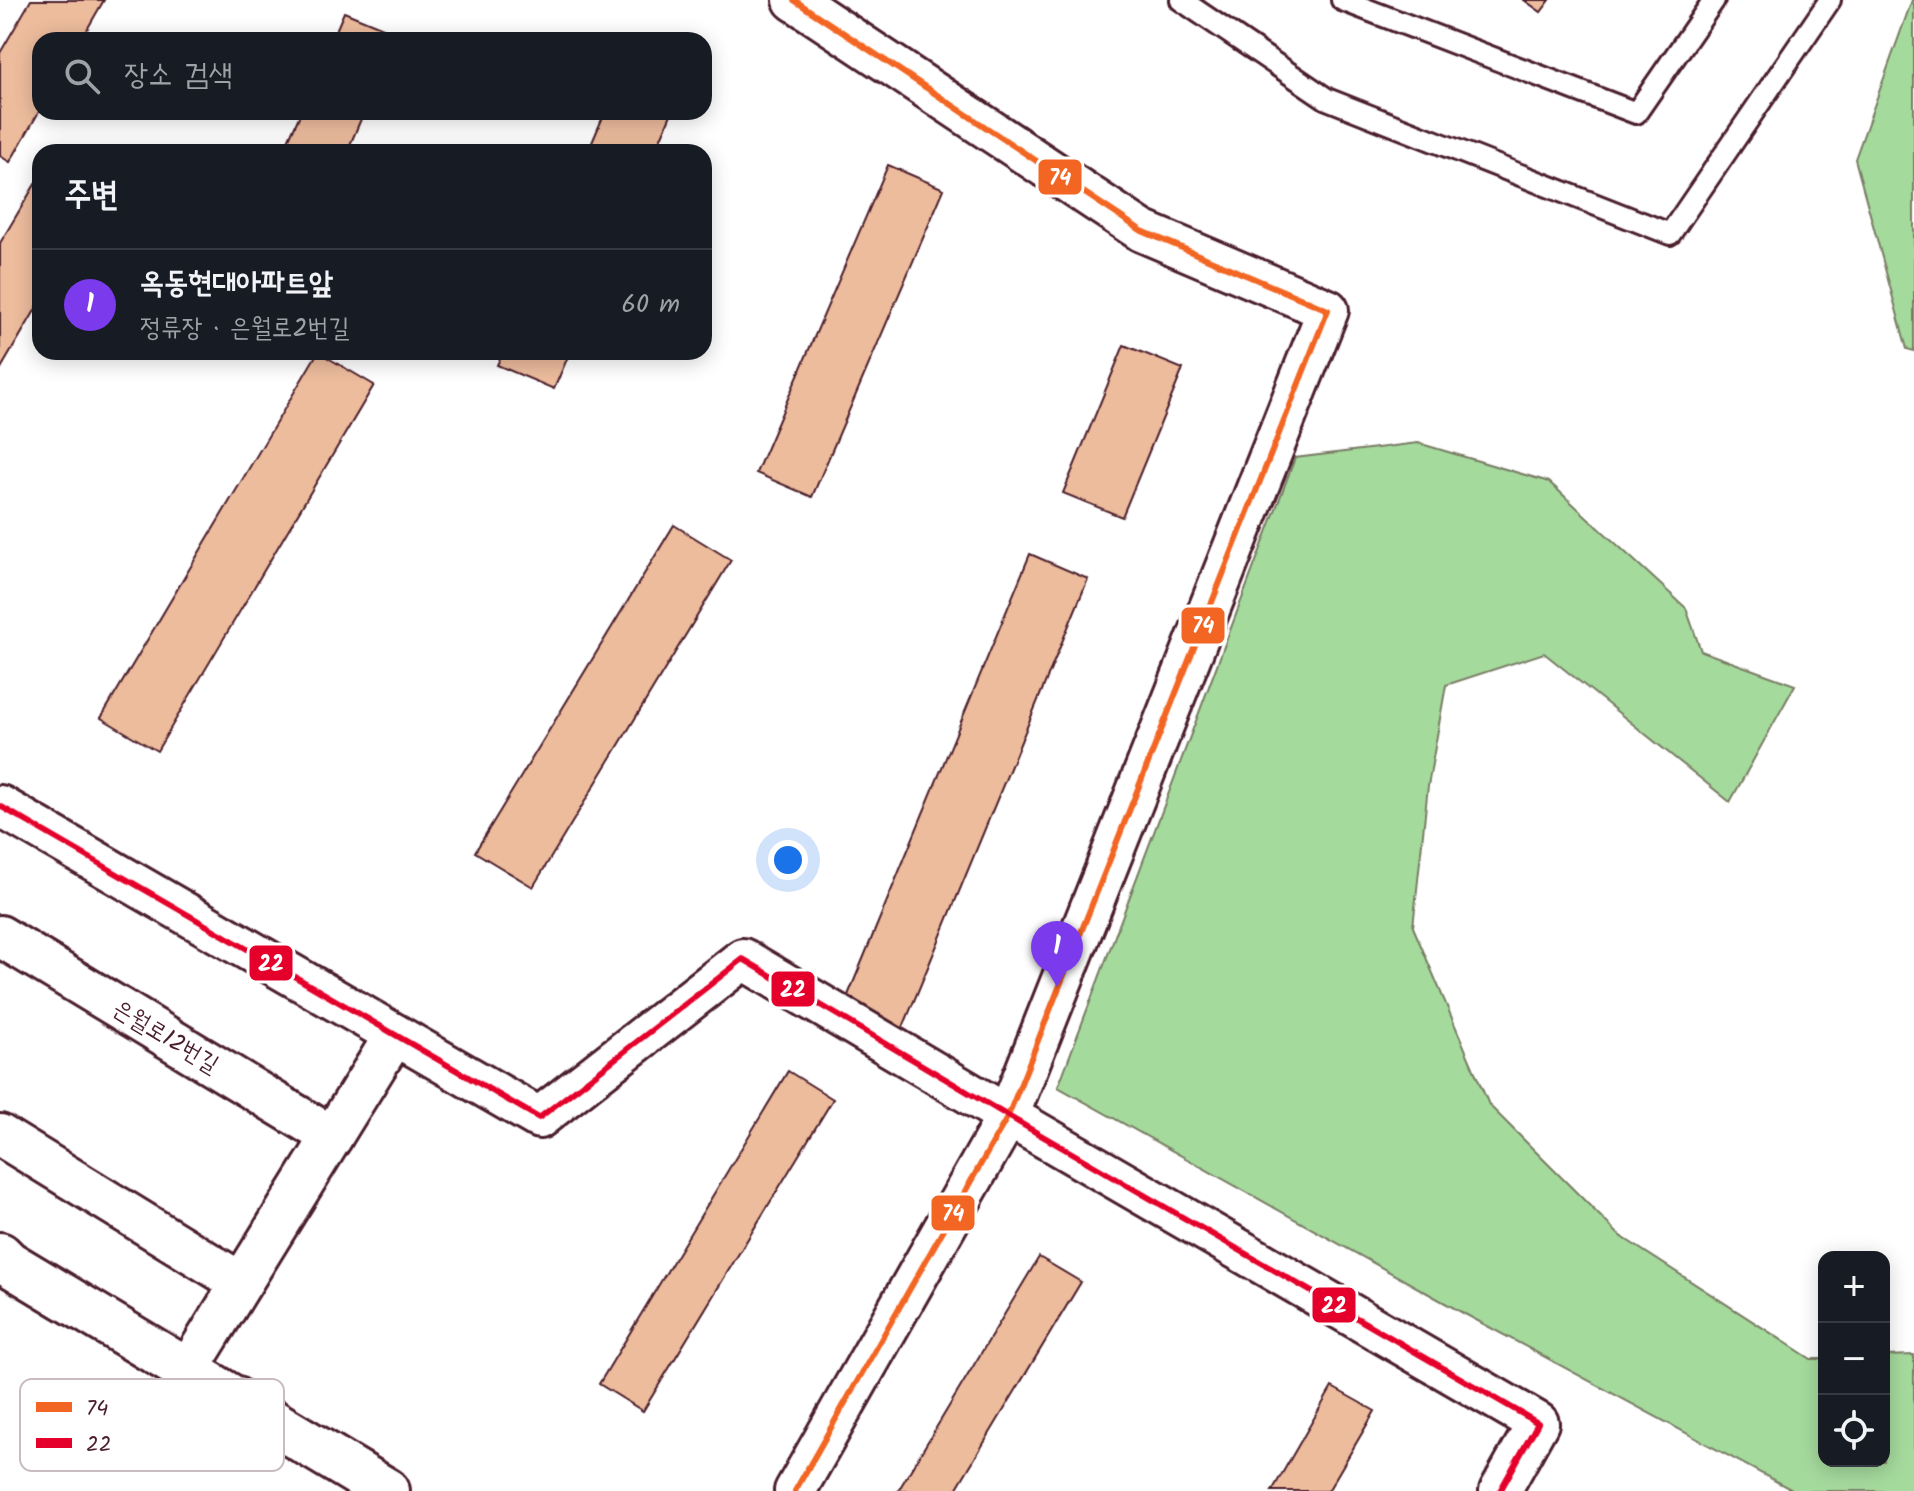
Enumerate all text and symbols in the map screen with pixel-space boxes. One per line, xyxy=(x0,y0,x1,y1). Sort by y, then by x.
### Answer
search box xyxy=(32,32,712,120)
text: 장소 검색 xyxy=(124,52,233,100)
icon: search xyxy=(60,54,104,98)
line badge: 74 xyxy=(1037,158,1083,196)
text: 74 xyxy=(1049,162,1071,197)
text: 주변 xyxy=(64,169,119,223)
text: 옥동현대아파트앞 xyxy=(140,260,333,308)
text: 1 xyxy=(86,284,94,326)
text: 60 m xyxy=(621,284,680,326)
text: 정류장 · 은월로2번길 xyxy=(140,308,350,350)
line badge: 74 xyxy=(1180,606,1226,645)
text: 74 xyxy=(1192,610,1214,645)
your location xyxy=(768,840,808,880)
pin: 1 xyxy=(1031,921,1083,987)
line badge: 22 xyxy=(248,944,294,982)
text: 22 xyxy=(258,948,284,983)
line badge: 22 xyxy=(770,970,816,1008)
text: 22 xyxy=(780,974,806,1009)
street label: 은월로12번길 xyxy=(105,990,226,1084)
line badge: 74 xyxy=(930,1194,976,1232)
text: 74 xyxy=(942,1198,964,1233)
map controls xyxy=(1818,1251,1890,1467)
button: + xyxy=(1818,1251,1890,1323)
line badge: 22 xyxy=(1311,1286,1357,1324)
text: 22 xyxy=(1321,1290,1347,1325)
button: − xyxy=(1818,1323,1890,1395)
legend xyxy=(20,1379,284,1471)
text: 74 xyxy=(86,1392,108,1427)
button: locate xyxy=(1818,1395,1890,1467)
text: 22 xyxy=(86,1428,112,1463)

